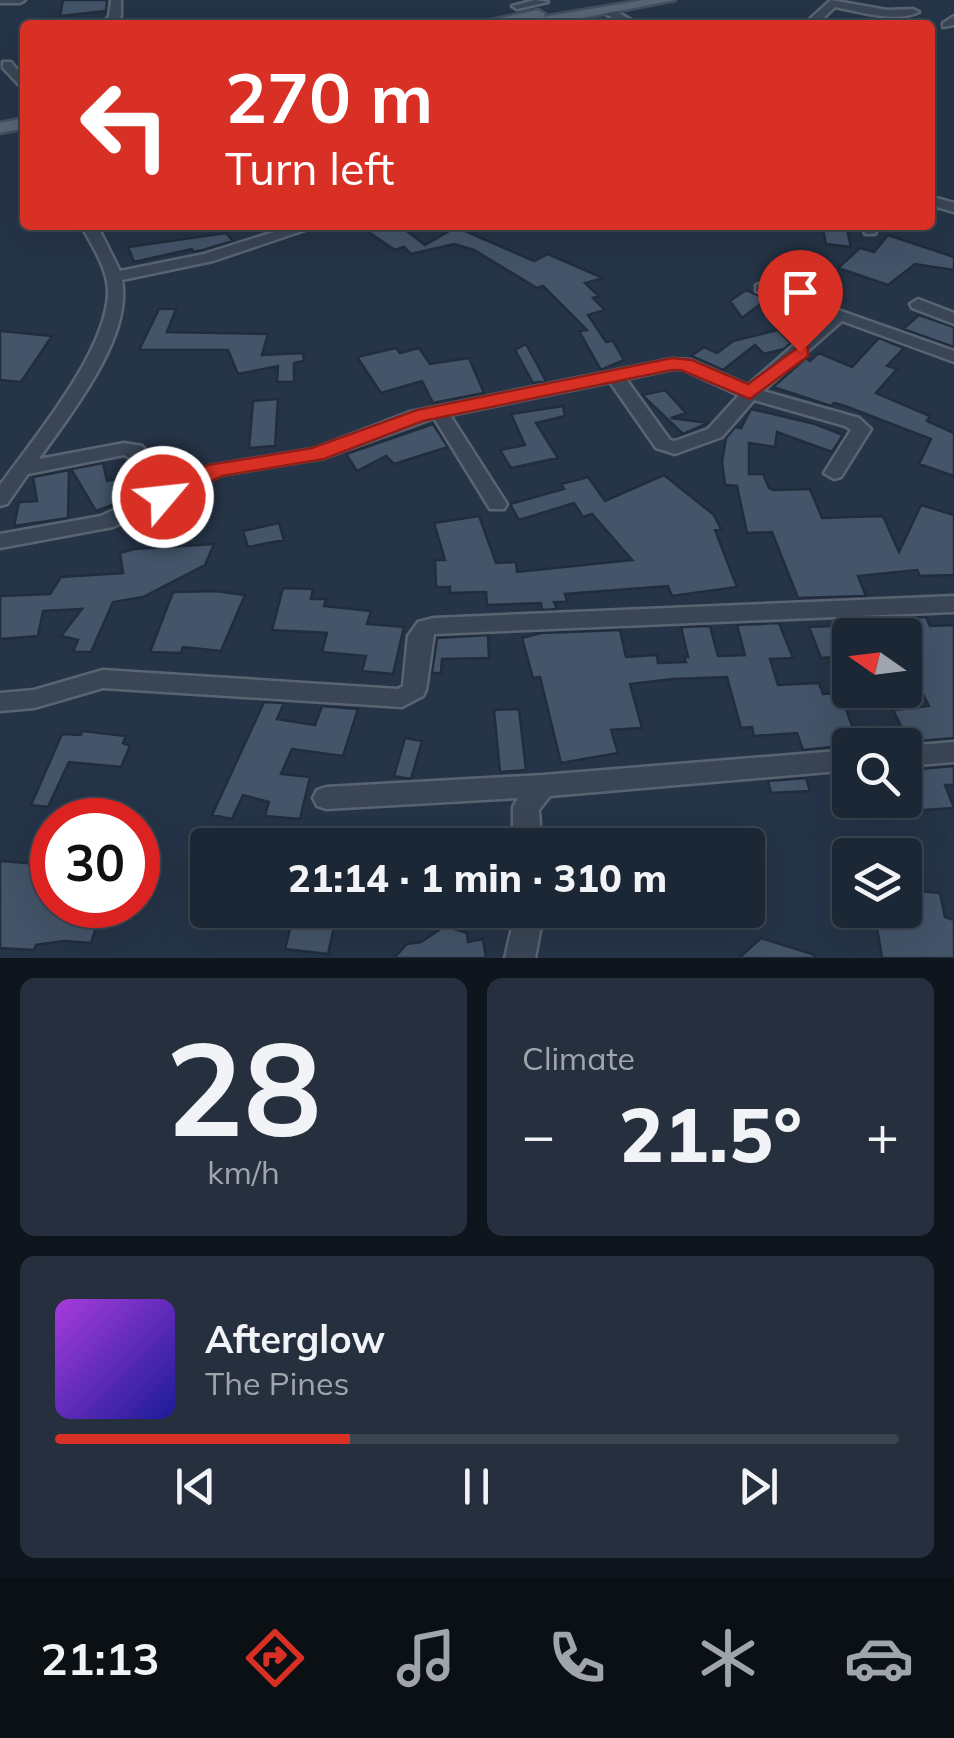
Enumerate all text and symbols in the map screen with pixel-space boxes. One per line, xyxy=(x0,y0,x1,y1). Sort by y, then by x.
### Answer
text: 270 m xyxy=(225,53,433,141)
icon: left xyxy=(60,60,190,190)
text: Turn left xyxy=(225,140,394,196)
pin xyxy=(758,250,843,353)
icon: arrive xyxy=(773,265,828,320)
position arrow xyxy=(111,445,215,549)
north arrow xyxy=(832,618,922,708)
map controls xyxy=(832,618,922,928)
button: search xyxy=(832,728,922,818)
speed limit sign: 30 xyxy=(30,798,160,928)
button: layers xyxy=(832,838,922,928)
text: 21:14 · 1 min · 310 m xyxy=(288,854,667,902)
text: 28 xyxy=(165,1005,322,1169)
text: Climate xyxy=(522,1038,635,1078)
text: 21.5° xyxy=(619,1087,802,1181)
text: − xyxy=(522,1100,555,1169)
text: + xyxy=(866,1100,899,1169)
text: km/h xyxy=(207,1152,280,1192)
text: Afterglow xyxy=(205,1315,385,1363)
text: The Pines xyxy=(205,1363,349,1403)
icon: previous xyxy=(168,1459,223,1514)
icon: pause xyxy=(449,1459,504,1514)
icon: next xyxy=(731,1459,786,1514)
icon: directions xyxy=(240,1623,310,1693)
icon: music xyxy=(391,1623,461,1693)
icon: phone xyxy=(542,1623,612,1693)
icon: climate xyxy=(693,1623,763,1693)
icon: car xyxy=(844,1623,914,1693)
text: 21:13 xyxy=(40,1630,160,1686)

